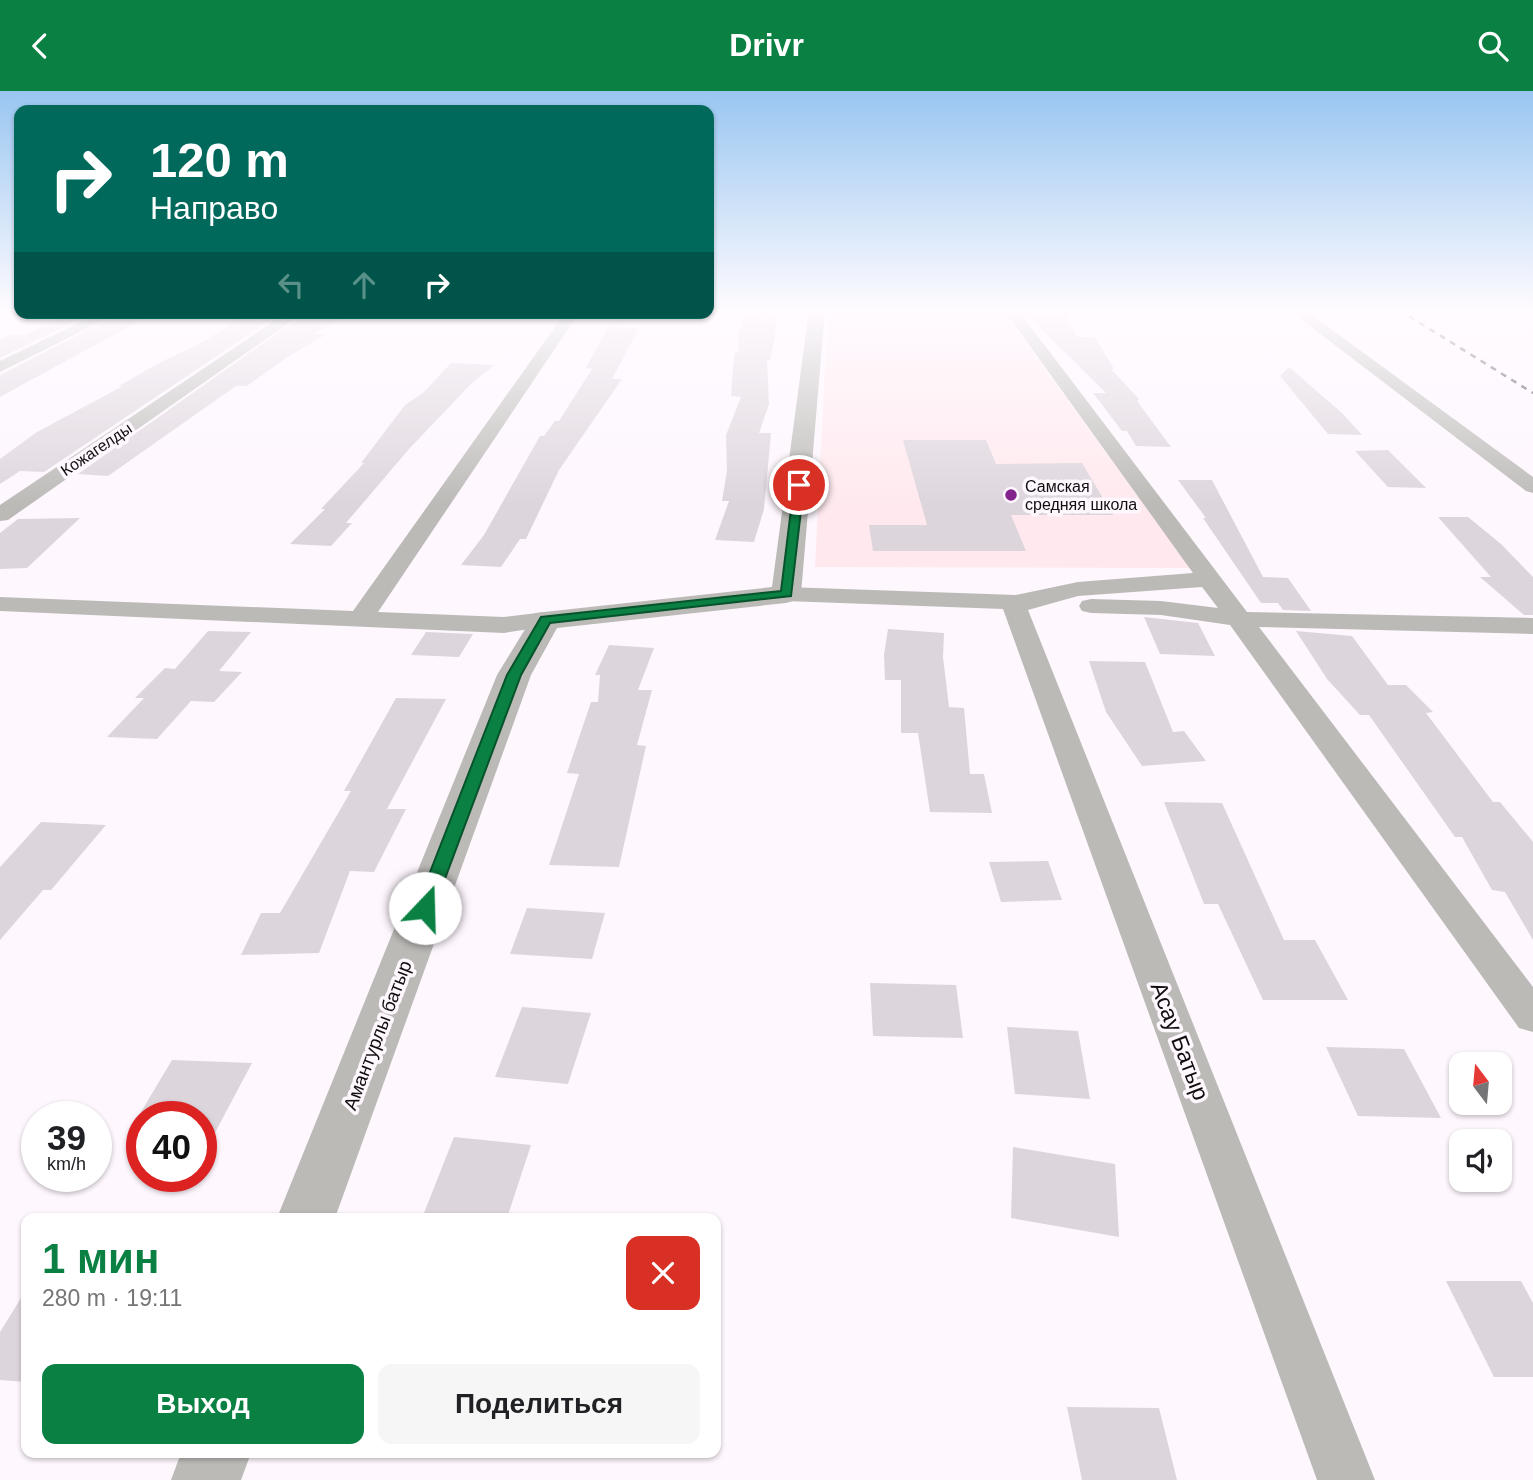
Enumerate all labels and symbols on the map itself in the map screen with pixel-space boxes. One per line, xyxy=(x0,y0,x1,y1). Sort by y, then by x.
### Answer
street label: Кожагелды xyxy=(58,420,135,479)
pin xyxy=(769,455,829,515)
place label: Самская средняя школа xyxy=(1025,478,1137,513)
marker: Самская средняя школа xyxy=(1003,487,1019,503)
position arrow xyxy=(388,871,462,945)
street label: Амантурлы батыр xyxy=(339,957,416,1113)
street label: Асау Батыр xyxy=(1146,978,1214,1104)
north arrow xyxy=(1449,1052,1512,1115)
speed limit sign: 40 xyxy=(126,1101,217,1192)

